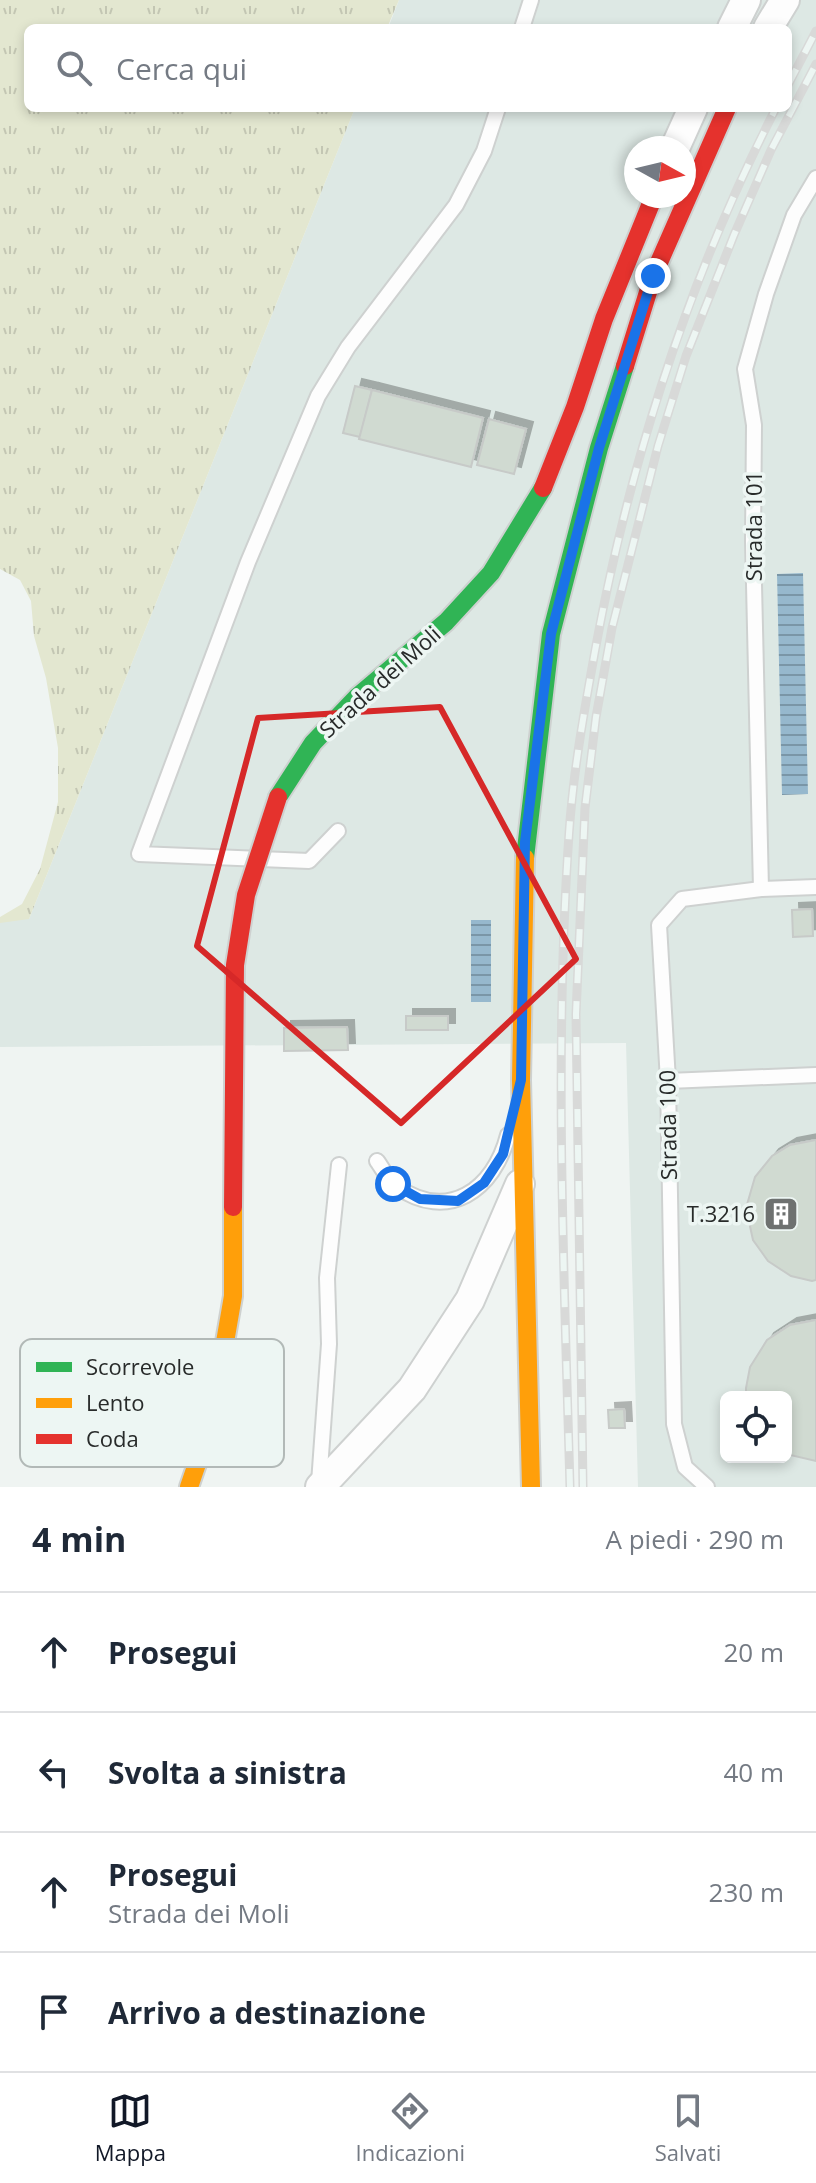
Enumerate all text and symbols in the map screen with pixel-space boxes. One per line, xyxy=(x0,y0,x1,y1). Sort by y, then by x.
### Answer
search box xyxy=(24,24,792,112)
icon: search xyxy=(52,46,96,90)
text: Cerca qui xyxy=(116,48,247,89)
north arrow xyxy=(624,136,696,208)
route end xyxy=(635,258,671,294)
street label: Strada 101 xyxy=(738,471,768,581)
street label: Strada dei Moli xyxy=(312,619,446,744)
street label: Strada 100 xyxy=(651,1070,683,1180)
route start xyxy=(375,1166,411,1202)
building icon: T.3216 xyxy=(762,1195,800,1233)
place label: T.3216 xyxy=(687,1198,755,1228)
legend xyxy=(20,1339,284,1467)
text: Scorrevole xyxy=(86,1351,194,1381)
text: Lento xyxy=(86,1387,144,1417)
map controls xyxy=(720,1391,792,1463)
button: locate xyxy=(720,1391,792,1463)
text: Coda xyxy=(86,1423,139,1453)
text: 4 min xyxy=(32,1516,126,1562)
text: A piedi · 290 m xyxy=(606,1521,784,1557)
icon: ahead xyxy=(32,1630,76,1674)
text: Prosegui xyxy=(108,1632,238,1673)
text: 20 m xyxy=(723,1634,784,1670)
icon: left xyxy=(32,1750,76,1794)
text: Svolta a sinistra xyxy=(108,1752,347,1793)
text: 40 m xyxy=(723,1754,784,1790)
text: Prosegui xyxy=(108,1854,238,1895)
icon: ahead xyxy=(32,1870,76,1914)
text: 230 m xyxy=(709,1874,784,1910)
text: Strada dei Moli xyxy=(108,1895,290,1931)
icon: arrive xyxy=(32,1990,76,2034)
text: Arrivo a destinazione xyxy=(108,1992,426,2033)
tab: Mappa xyxy=(95,2089,166,2167)
tab: Indicazioni xyxy=(356,2089,465,2167)
tab: Salvati xyxy=(655,2089,721,2167)

